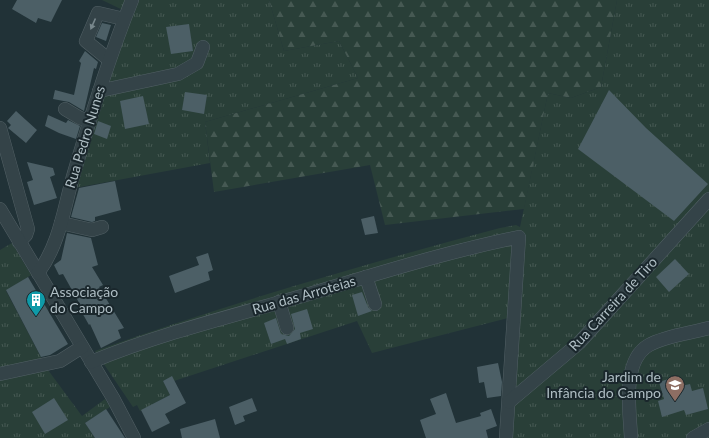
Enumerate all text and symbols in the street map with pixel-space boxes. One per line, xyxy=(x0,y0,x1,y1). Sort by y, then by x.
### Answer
one-way arrow xyxy=(90,18,96,30)
street label: Rua Pedro Nunes xyxy=(61,84,108,190)
street label: Rua Carreira de Tiro xyxy=(565,253,661,354)
street label: Rua das Arroteias xyxy=(250,272,358,317)
place label: Associação do Campo xyxy=(50,283,118,316)
building icon: Associação do Campo xyxy=(25,289,47,317)
place label: Jardim de Infância do Campo xyxy=(546,368,661,401)
school or university icon: Jardim de Infância do Campo xyxy=(664,374,686,402)

